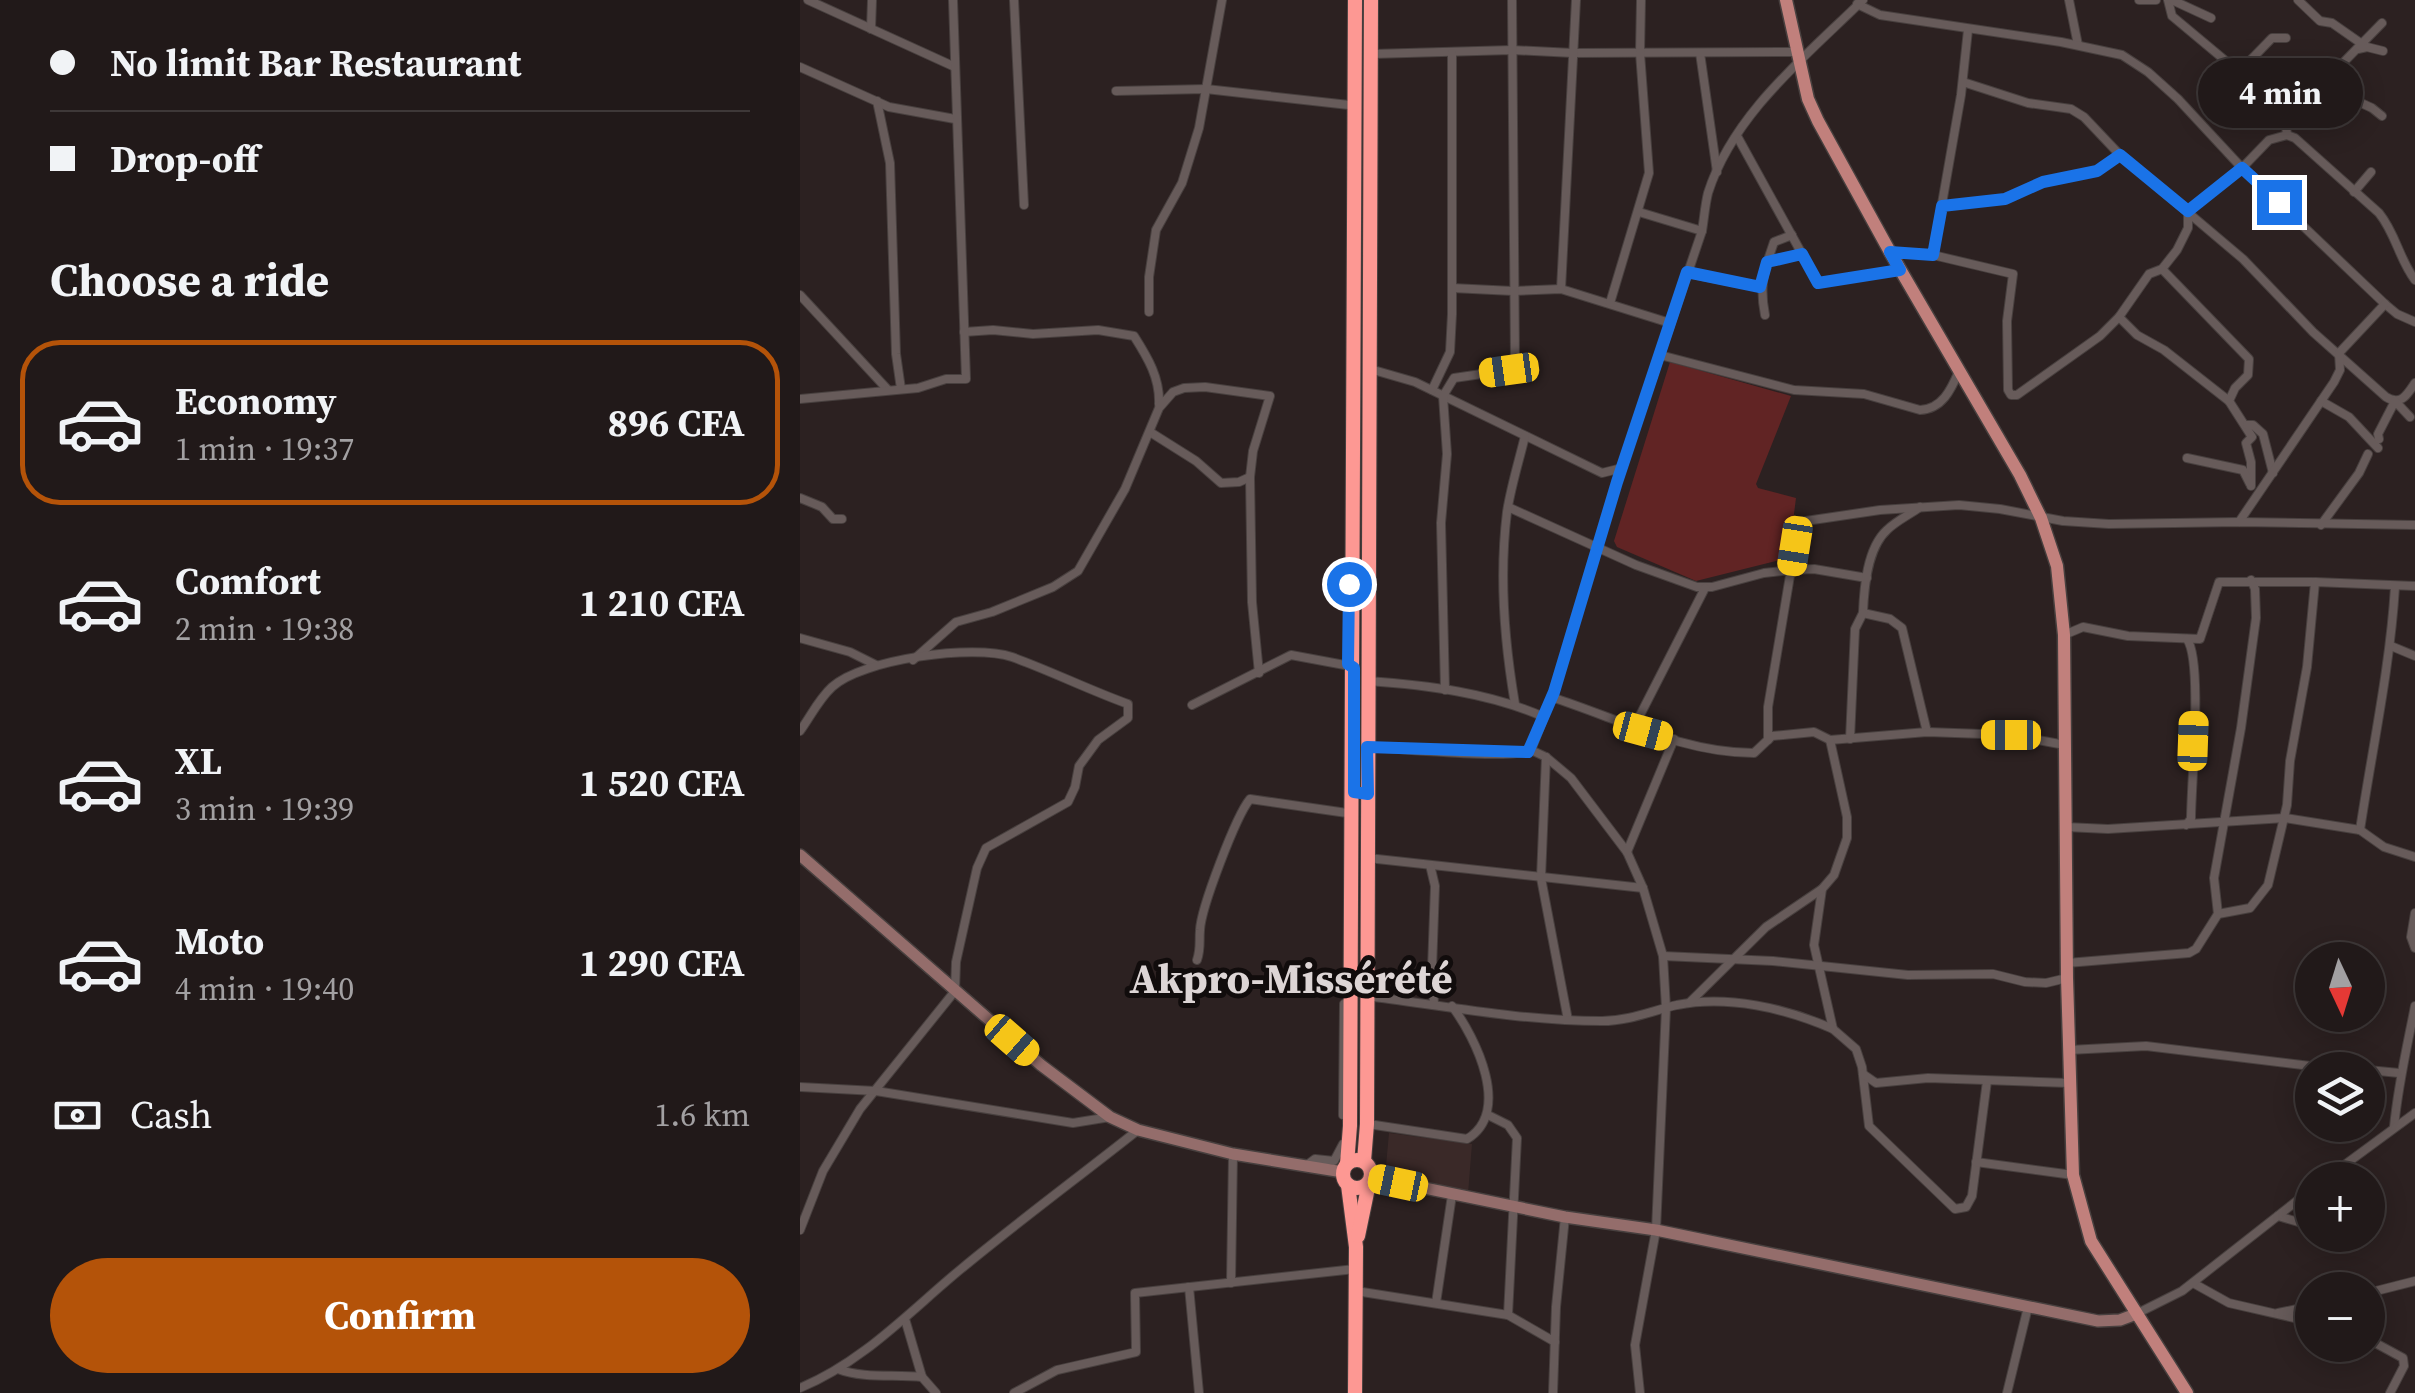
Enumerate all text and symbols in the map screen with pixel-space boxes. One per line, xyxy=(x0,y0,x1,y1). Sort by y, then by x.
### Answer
text: No limit Bar Restaurant xyxy=(110,37,521,89)
callout: 4 min xyxy=(2196,57,2362,127)
text: 4 min xyxy=(2239,71,2322,115)
text: Drop-off xyxy=(110,133,259,185)
route end xyxy=(2257,180,2302,225)
text: Choose a ride xyxy=(50,249,329,311)
car xyxy=(1477,351,1541,389)
text: Economy xyxy=(175,375,337,427)
icon: car xyxy=(55,378,145,468)
text: 896 CFA xyxy=(608,397,745,449)
text: 1 min · 19:37 xyxy=(175,427,354,471)
car xyxy=(1775,514,1815,578)
text: Comfort xyxy=(175,555,321,607)
icon: car xyxy=(55,558,145,648)
route start xyxy=(1327,562,1372,607)
text: 1 210 CFA xyxy=(579,577,745,629)
text: 2 min · 19:38 xyxy=(175,607,354,651)
car xyxy=(1610,709,1676,753)
car xyxy=(2177,710,2209,772)
car xyxy=(1981,720,2041,750)
text: XL xyxy=(175,735,222,787)
icon: car xyxy=(55,738,145,828)
text: 1 520 CFA xyxy=(579,757,745,809)
text: 3 min · 19:39 xyxy=(175,787,354,831)
text: Moto xyxy=(175,915,264,967)
icon: car xyxy=(55,918,145,1008)
text: 1 290 CFA xyxy=(579,937,745,989)
north arrow xyxy=(2295,942,2385,1032)
map controls xyxy=(2295,942,2385,1362)
district label: Akpro-Missérété xyxy=(1129,949,1453,1007)
text: 4 min · 19:40 xyxy=(175,967,354,1011)
car xyxy=(980,1009,1044,1071)
button: layers xyxy=(2295,1052,2385,1142)
icon: cash xyxy=(50,1088,105,1143)
text: Cash xyxy=(130,1089,212,1141)
text: 1.6 km xyxy=(655,1093,750,1137)
car xyxy=(1366,1162,1430,1204)
button: + xyxy=(2295,1162,2385,1252)
button: Confirm xyxy=(50,1258,750,1373)
button: − xyxy=(2295,1272,2385,1362)

